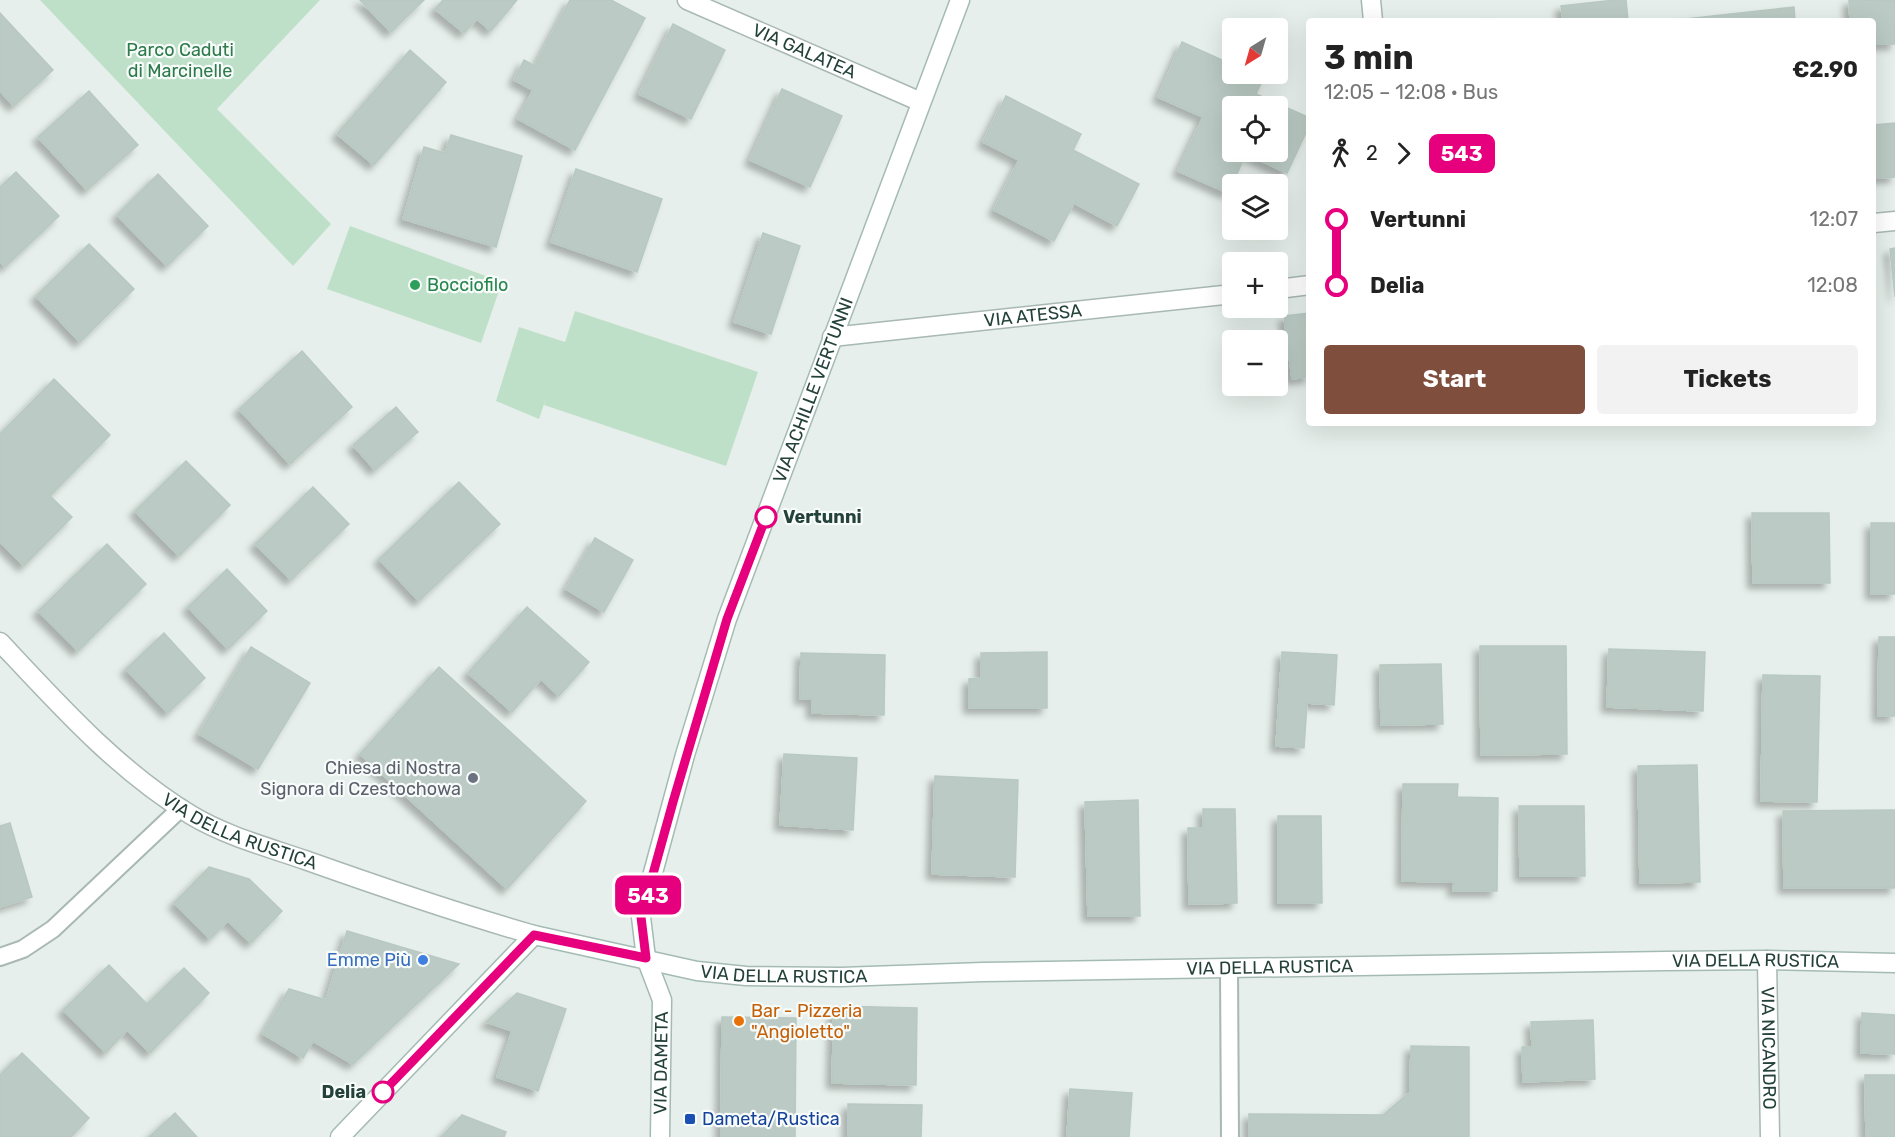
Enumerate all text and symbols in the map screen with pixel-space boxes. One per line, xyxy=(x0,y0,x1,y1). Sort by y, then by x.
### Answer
north arrow xyxy=(1222,18,1288,84)
map controls xyxy=(1222,18,1288,396)
street label: VIA GALATEA xyxy=(749,19,860,83)
text: 3 min xyxy=(1324,38,1414,77)
park label: Parco Caduti di Marcinelle xyxy=(126,39,234,82)
text: €2.90 xyxy=(1792,56,1858,83)
text: 12:05 – 12:08 · Bus xyxy=(1324,80,1498,104)
button: locate xyxy=(1222,96,1288,162)
icon: walk xyxy=(1324,137,1357,170)
icon: forward xyxy=(1387,137,1420,170)
text: 2 xyxy=(1366,141,1378,165)
text: 543 xyxy=(1441,141,1483,166)
button: layers xyxy=(1222,174,1288,240)
text: Vertunni xyxy=(1370,206,1466,233)
text: 12:07 xyxy=(1810,207,1858,231)
button: + xyxy=(1222,252,1288,318)
text: Delia xyxy=(1370,272,1424,299)
text: 12:08 xyxy=(1807,273,1858,297)
place label: Bocciofilo xyxy=(427,274,508,296)
marker: Bocciofilo xyxy=(408,278,422,292)
street label: VIA ACHILLE VERTUNNI xyxy=(768,294,858,486)
street label: VIA ATESSA xyxy=(983,299,1083,332)
button: − xyxy=(1222,330,1288,396)
button: Start xyxy=(1324,345,1585,414)
button: Tickets xyxy=(1597,345,1858,414)
marker: Vertunni xyxy=(755,506,777,528)
place label: Vertunni xyxy=(783,506,862,528)
place label: Chiesa di Nostra Signora di Czestochowa xyxy=(260,757,461,800)
marker: Chiesa di Nostra Signora di Czestochowa xyxy=(466,771,480,785)
street label: VIA DELLA RUSTICA xyxy=(158,788,320,874)
line badge: 543 xyxy=(614,876,682,914)
text: 543 xyxy=(627,883,669,908)
place label: Emme Più xyxy=(327,949,411,971)
street label: VIA DELLA RUSTICA xyxy=(1672,949,1839,973)
marker: Emme Più xyxy=(416,953,430,967)
street label: VIA DELLA RUSTICA xyxy=(1186,955,1353,980)
street label: VIA DELLA RUSTICA xyxy=(699,960,868,988)
street label: VIA NICANDRO xyxy=(1756,986,1781,1110)
place label: Bar - Pizzeria "Angioletto" xyxy=(751,1000,862,1043)
street label: VIA DAMETA xyxy=(649,1011,673,1115)
marker: Bar - Pizzeria "Angioletto" xyxy=(732,1014,746,1028)
place label: Delia xyxy=(322,1081,366,1103)
marker: Delia xyxy=(372,1081,394,1103)
place label: Dameta/Rustica xyxy=(702,1108,840,1130)
marker: Dameta/Rustica xyxy=(683,1112,697,1126)

